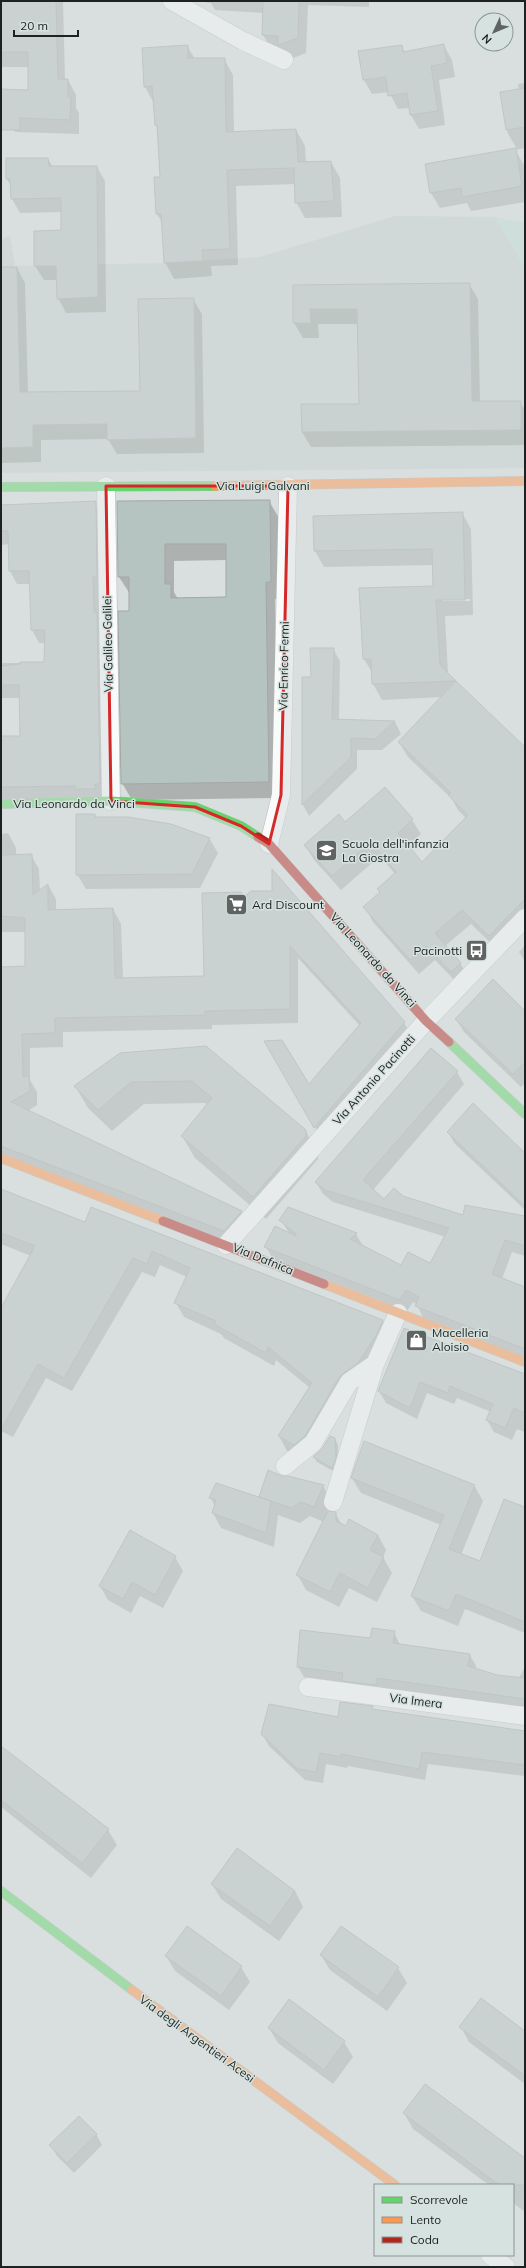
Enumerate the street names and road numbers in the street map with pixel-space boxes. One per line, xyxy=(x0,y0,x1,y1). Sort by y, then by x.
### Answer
street label: Via Luigi Galvani xyxy=(216,478,310,493)
street label: Via Galileo Galilei xyxy=(99,595,116,692)
street label: Via Enrico Fermi xyxy=(275,621,292,711)
street label: Via Leonardo da Vinci xyxy=(13,796,135,811)
street label: Via Leonardo da Vinci xyxy=(327,909,420,1010)
street label: Via Antonio Pacinotti xyxy=(329,1031,418,1128)
street label: Via Dafnica xyxy=(230,1239,296,1278)
street label: Via Imera xyxy=(389,1690,443,1711)
street label: Via degli Argentieri Acesi xyxy=(137,1992,258,2086)

